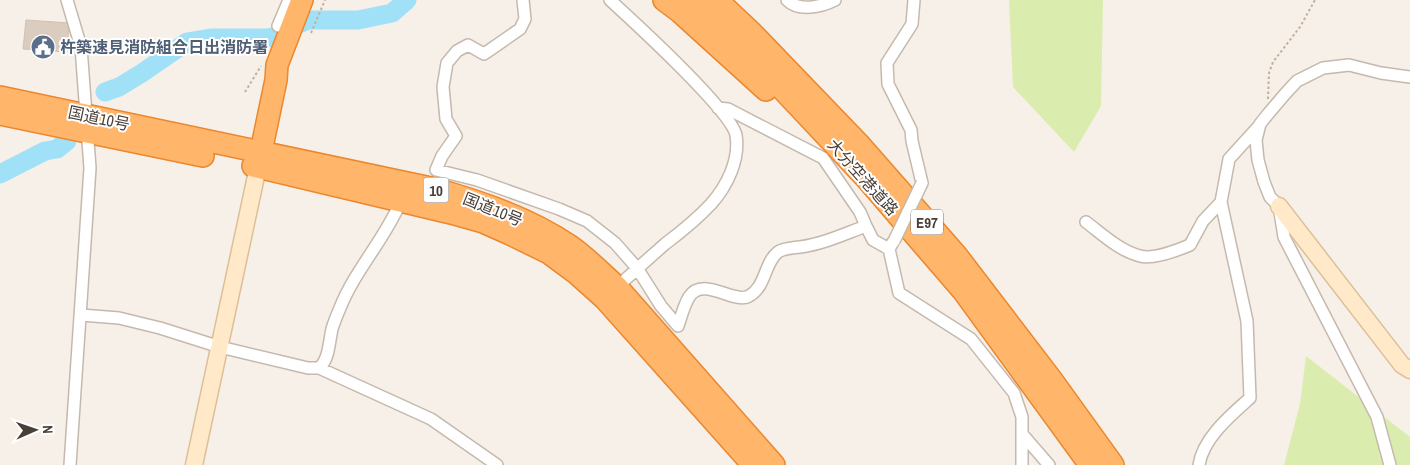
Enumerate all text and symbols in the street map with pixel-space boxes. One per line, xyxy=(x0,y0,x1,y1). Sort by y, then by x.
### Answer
public building icon: 杵築速見消防組合日出消防署 xyxy=(30,34,56,60)
place label: 杵築速見消防組合日出消防署 xyxy=(60,36,268,58)
street label: 国道10号 xyxy=(66,101,132,135)
street label: 大分空港道路 xyxy=(823,134,903,220)
road number: 10 xyxy=(424,178,448,202)
street label: 国道10号 xyxy=(460,187,526,231)
road number: E97 xyxy=(911,210,943,234)
north arrow xyxy=(10,405,60,455)
text: N xyxy=(39,425,57,434)

